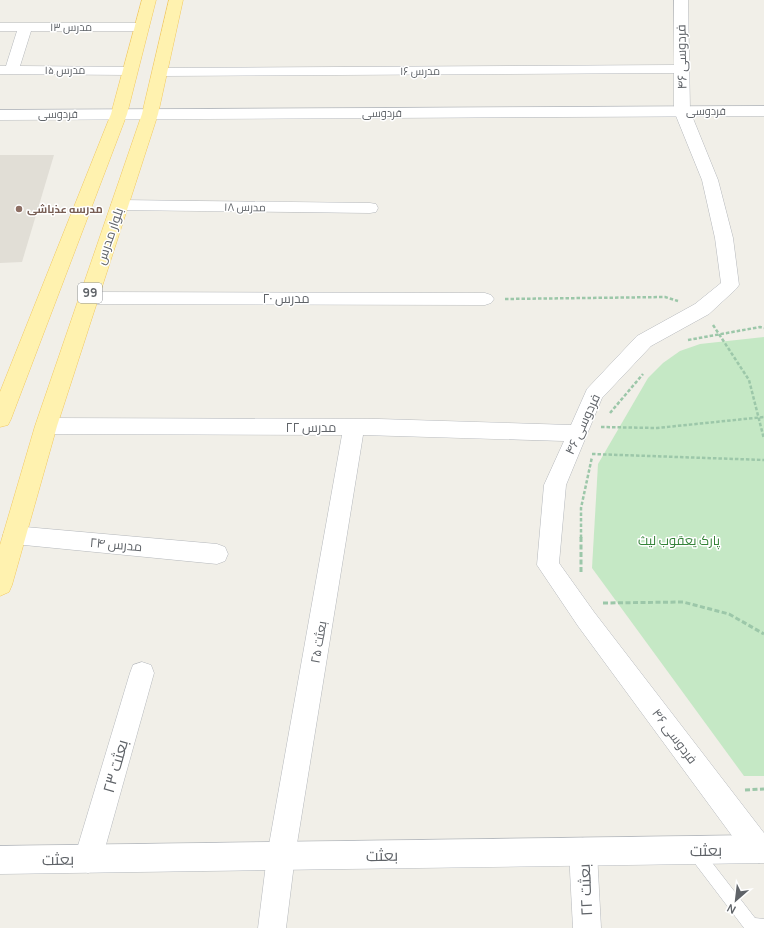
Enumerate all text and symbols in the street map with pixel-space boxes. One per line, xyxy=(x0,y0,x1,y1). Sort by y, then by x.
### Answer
street label: مدرس ۱۳ xyxy=(50,19,92,34)
street label: فردوسی ۴۶ xyxy=(671,24,691,90)
street label: مدرس ۱۵ xyxy=(45,62,85,77)
street label: مدرس ۱۶ xyxy=(400,63,440,78)
street label: فردوسی xyxy=(686,103,726,118)
street label: فردوسی xyxy=(362,105,402,120)
street label: فردوسی xyxy=(38,106,78,121)
street label: مدرس ۱۸ xyxy=(224,199,266,214)
place label: مدرسه عذباشی xyxy=(27,201,103,216)
marker: مدرسه عذباشی xyxy=(14,204,24,214)
street label: بلوار مدرس xyxy=(91,205,127,267)
road number: 99 xyxy=(78,283,102,303)
street label: مدرس ۲۰ xyxy=(262,289,310,307)
street label: فردوسی ۴۶ xyxy=(560,391,604,457)
street label: مدرس ۲۲ xyxy=(286,418,336,436)
park label: پارک یعقوب لیث xyxy=(638,531,721,550)
street label: مدرس ۲۴ xyxy=(89,533,143,555)
street label: بعثت ۲۵ xyxy=(305,619,331,665)
street label: فردوسی ۴۶ xyxy=(648,705,702,767)
street label: بعثت ۲۳ xyxy=(97,737,133,795)
street label: بعثت xyxy=(690,839,722,861)
street label: بعثت xyxy=(366,844,398,866)
street label: بعثت xyxy=(42,848,74,870)
street label: بعثت ۲۲ xyxy=(573,863,597,917)
north arrow xyxy=(716,880,756,920)
text: N xyxy=(724,901,738,918)

